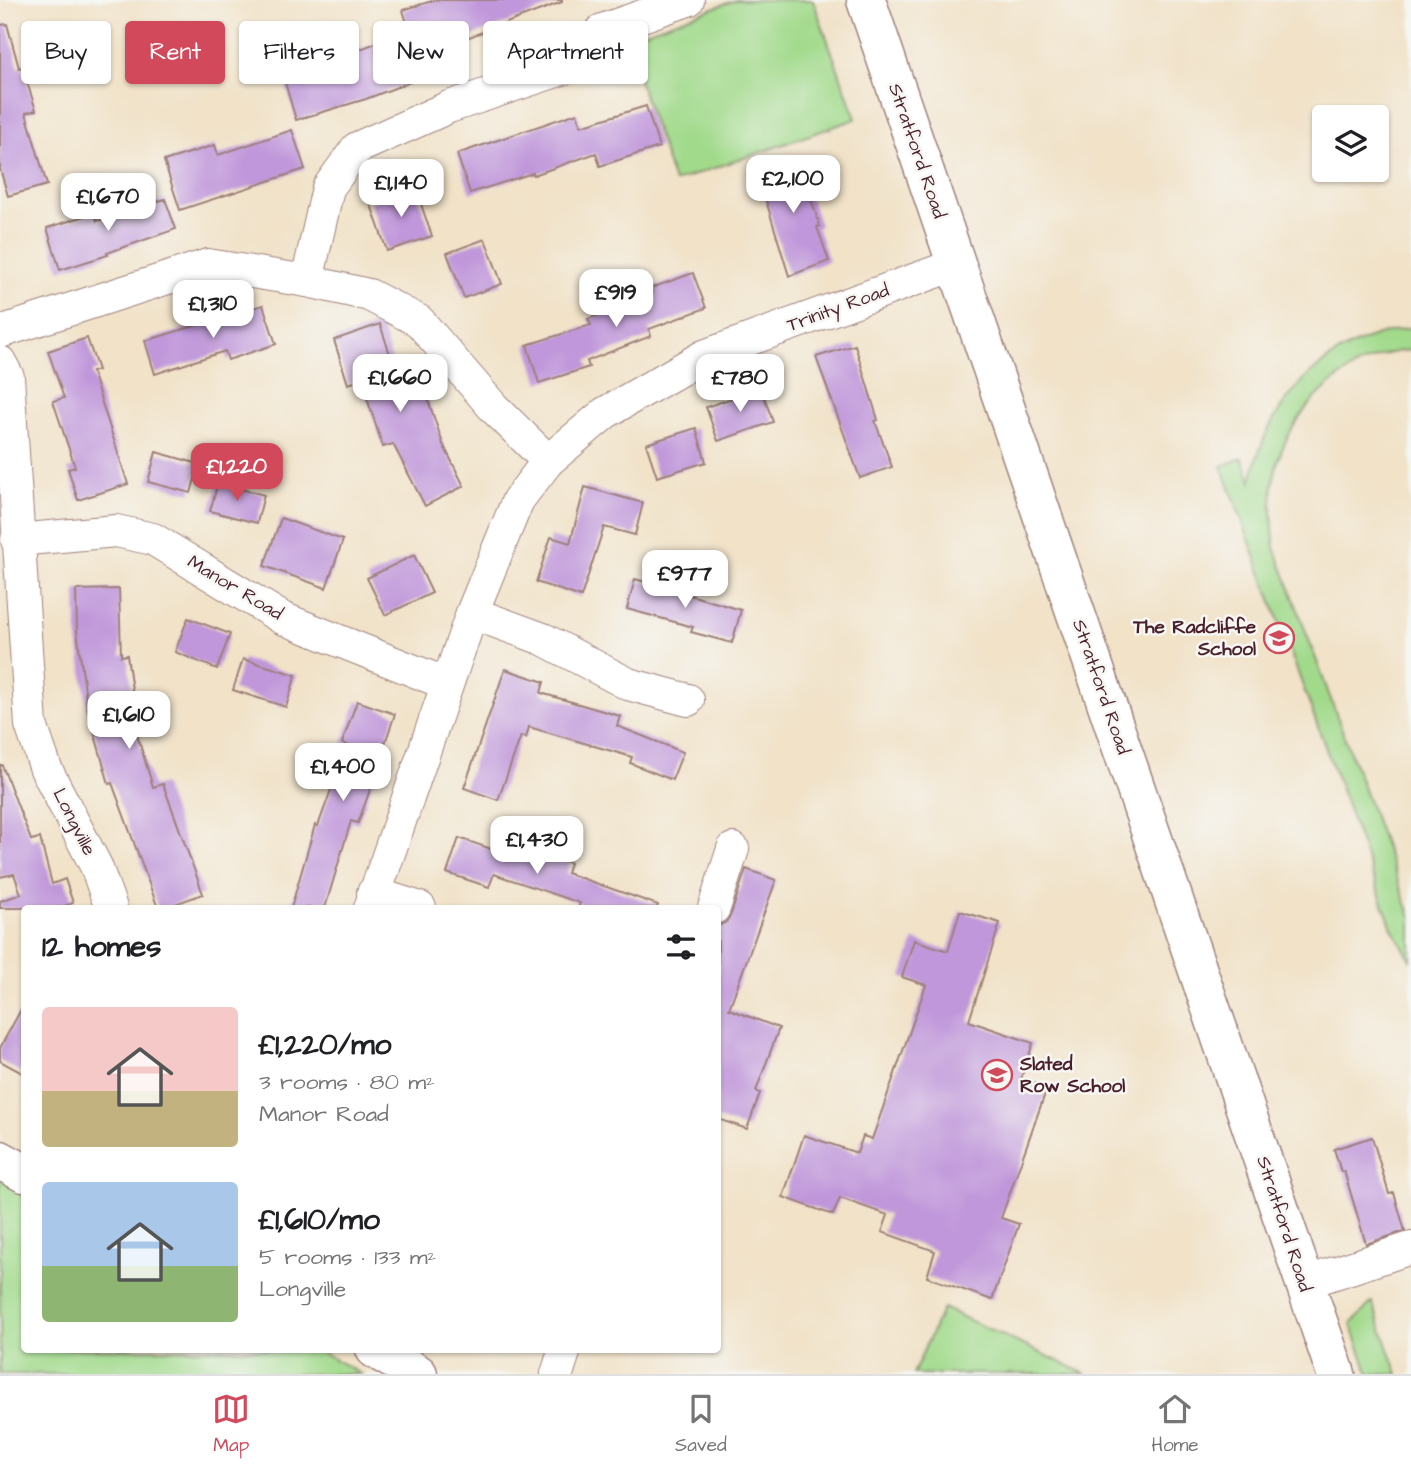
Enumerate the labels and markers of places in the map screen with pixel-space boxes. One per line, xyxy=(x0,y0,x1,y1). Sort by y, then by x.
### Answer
pin: £2,100 xyxy=(736,156,850,215)
pin: £1,140 xyxy=(344,160,458,219)
pin: £1,670 xyxy=(51,174,165,233)
pin: £919 xyxy=(575,270,657,329)
pin: £1,310 xyxy=(156,280,270,340)
pin: £1,660 xyxy=(343,354,457,414)
pin: £780 xyxy=(699,354,781,414)
pin: £1,220 xyxy=(180,444,294,503)
pin: £977 xyxy=(644,550,726,610)
place label: The Radcliffe School xyxy=(1132,614,1257,663)
school or university icon: The Radcliffe School xyxy=(1262,621,1296,655)
pin: £1,610 xyxy=(72,692,186,751)
pin: £1,400 xyxy=(286,744,400,803)
pin: £1,430 xyxy=(480,816,594,876)
place label: Slated Row School xyxy=(1019,1051,1125,1100)
school or university icon: Slated Row School xyxy=(980,1058,1014,1092)

